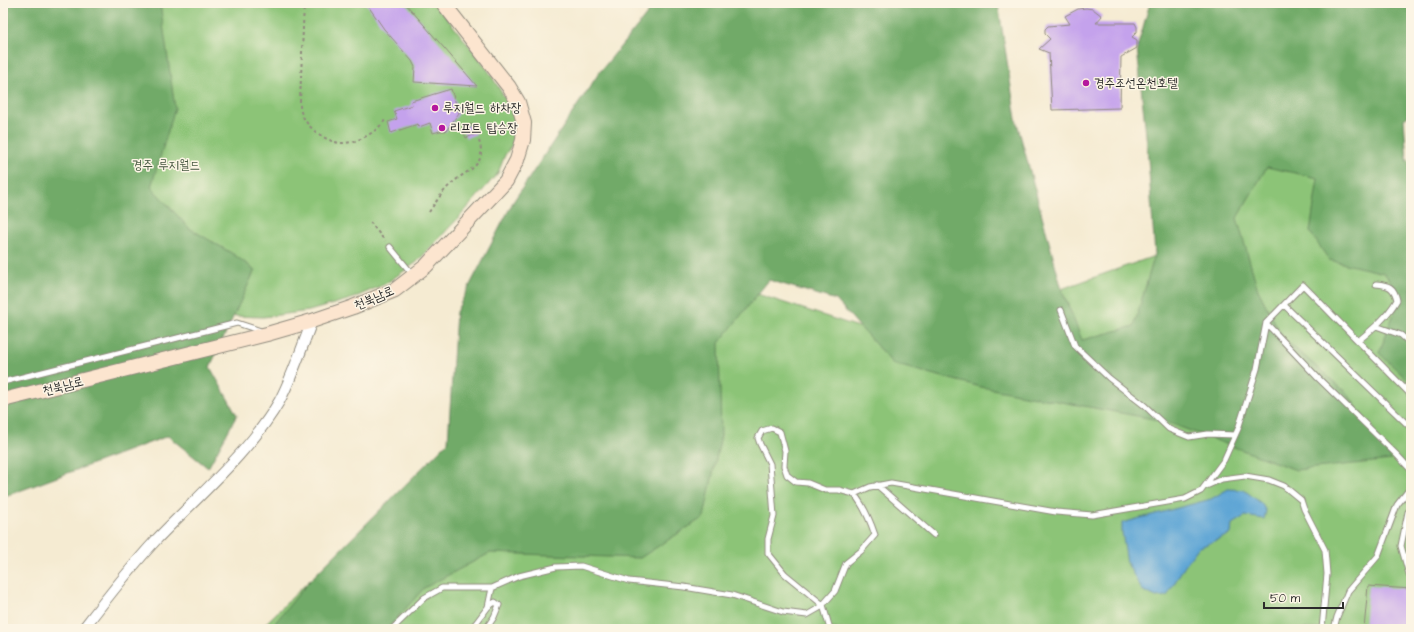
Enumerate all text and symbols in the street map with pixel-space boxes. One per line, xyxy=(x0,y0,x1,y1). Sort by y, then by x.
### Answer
place label: 경주조선온천호텔 xyxy=(1094,74,1178,92)
marker: 경주조선온천호텔 xyxy=(1081,78,1091,88)
place label: 루지월드 하차장 xyxy=(443,99,521,117)
marker: 루지월드 하차장 xyxy=(430,103,440,113)
place label: 리프트 탑승장 xyxy=(450,119,518,137)
marker: 리프트 탑승장 xyxy=(437,123,447,133)
park label: 경주 루지월드 xyxy=(132,156,200,174)
street label: 천북남로 xyxy=(351,282,397,314)
street label: 천북남로 xyxy=(41,372,85,400)
scale bar xyxy=(1264,584,1343,610)
text: 50 m xyxy=(1270,590,1301,607)

